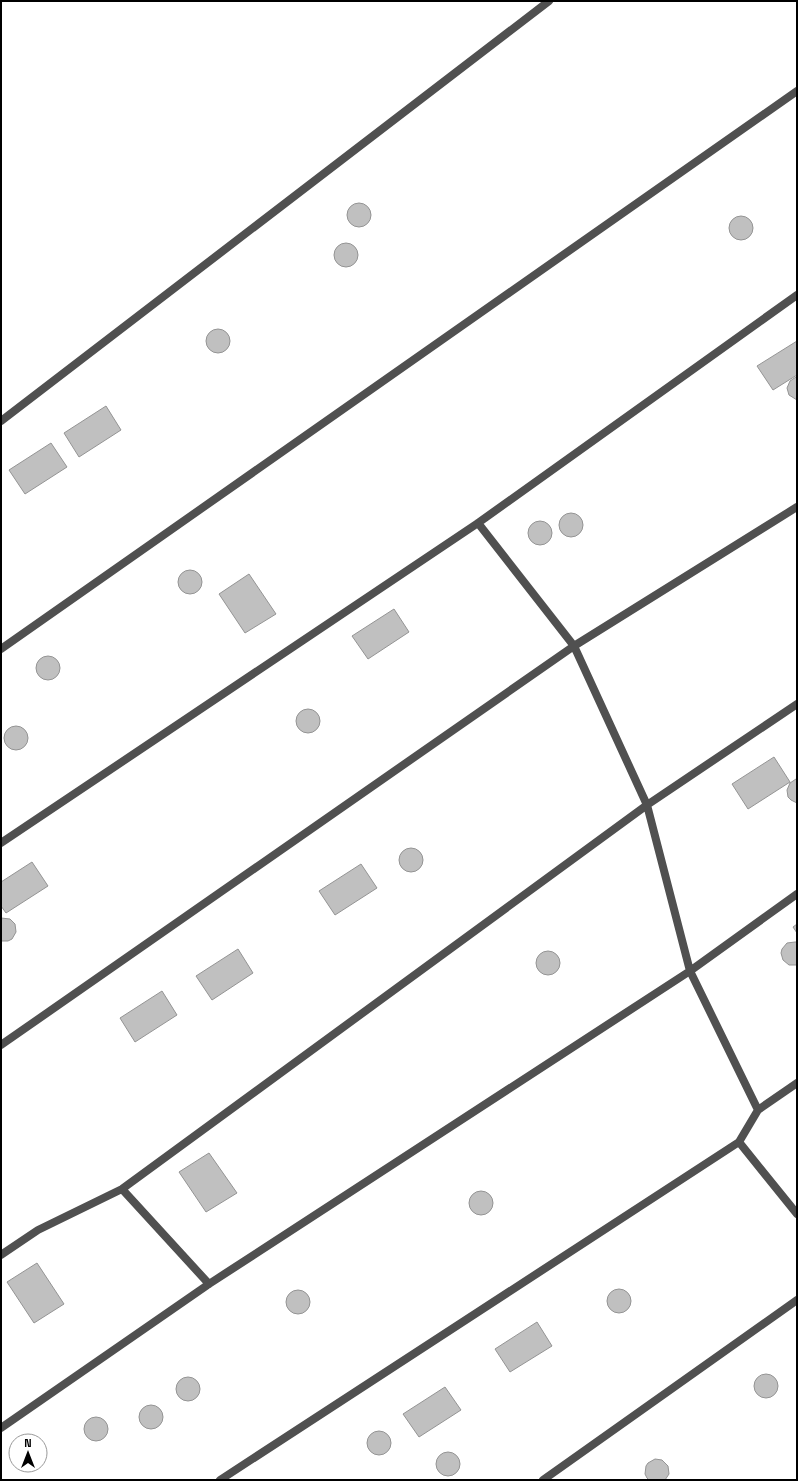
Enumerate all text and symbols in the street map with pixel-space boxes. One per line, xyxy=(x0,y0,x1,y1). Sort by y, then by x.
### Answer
north arrow xyxy=(8,1433,48,1473)
text: N xyxy=(24,1436,32,1450)

